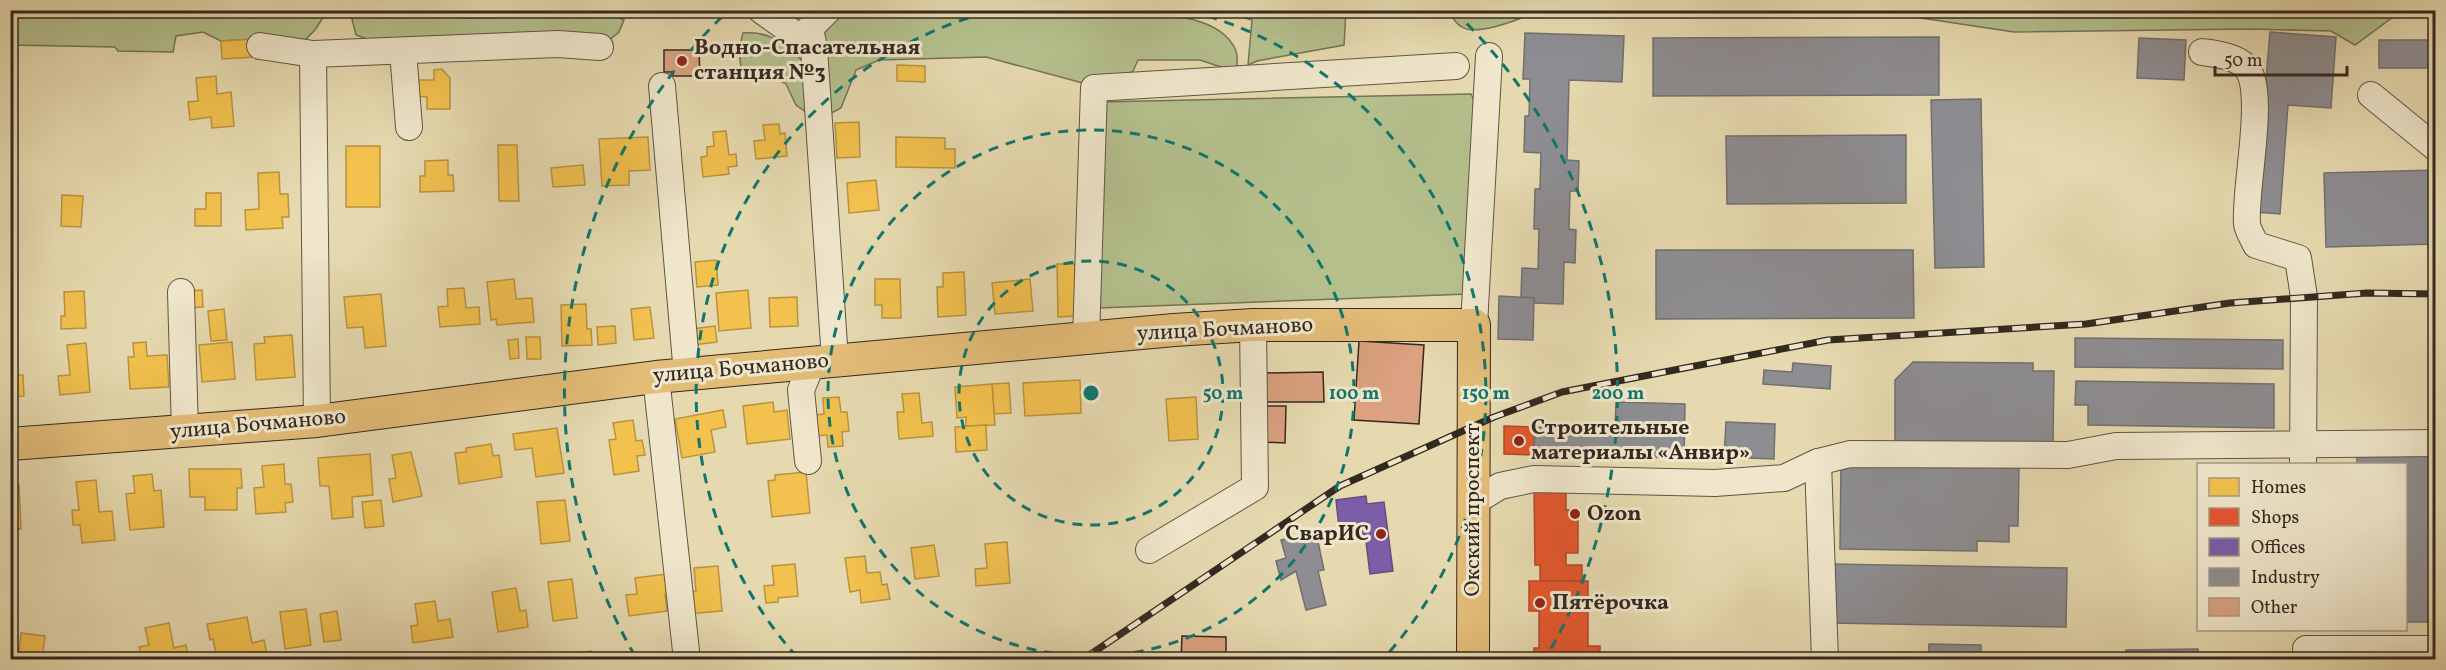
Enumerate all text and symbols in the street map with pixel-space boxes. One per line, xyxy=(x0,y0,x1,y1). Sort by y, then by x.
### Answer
place label: Водно-Спасательная станция №3 xyxy=(694,33,920,89)
scale bar xyxy=(2215,39,2347,77)
text: 50 m xyxy=(2224,49,2263,74)
marker: Водно-Спасательная станция №3 xyxy=(675,54,689,68)
street label: улица Бочманово xyxy=(1136,310,1314,350)
street label: улица Бочманово xyxy=(652,346,830,392)
text: 50 m xyxy=(1203,382,1243,407)
text: 100 m xyxy=(1329,382,1379,407)
text: 150 m xyxy=(1462,382,1510,407)
text: 200 m xyxy=(1592,382,1644,407)
centre of rings xyxy=(1081,383,1101,403)
street label: улица Бочманово xyxy=(169,402,347,448)
place label: Строительные материалы «Анвир» xyxy=(1531,413,1750,469)
street label: Окский проспект xyxy=(1458,423,1489,597)
marker: Строительные материалы «Анвир» xyxy=(1512,434,1526,448)
legend xyxy=(2197,463,2407,631)
text: Homes xyxy=(2251,476,2306,501)
place label: Ozon xyxy=(1587,499,1642,530)
text: Shops xyxy=(2251,506,2299,531)
marker: Ozon xyxy=(1568,507,1582,521)
place label: СварИС xyxy=(1285,519,1369,550)
marker: СварИС xyxy=(1374,527,1388,541)
text: Offices xyxy=(2251,536,2306,561)
text: Industry xyxy=(2251,566,2320,591)
place label: Пятёрочка xyxy=(1552,588,1669,619)
marker: Пятёрочка xyxy=(1533,596,1547,610)
text: Other xyxy=(2251,596,2298,621)

